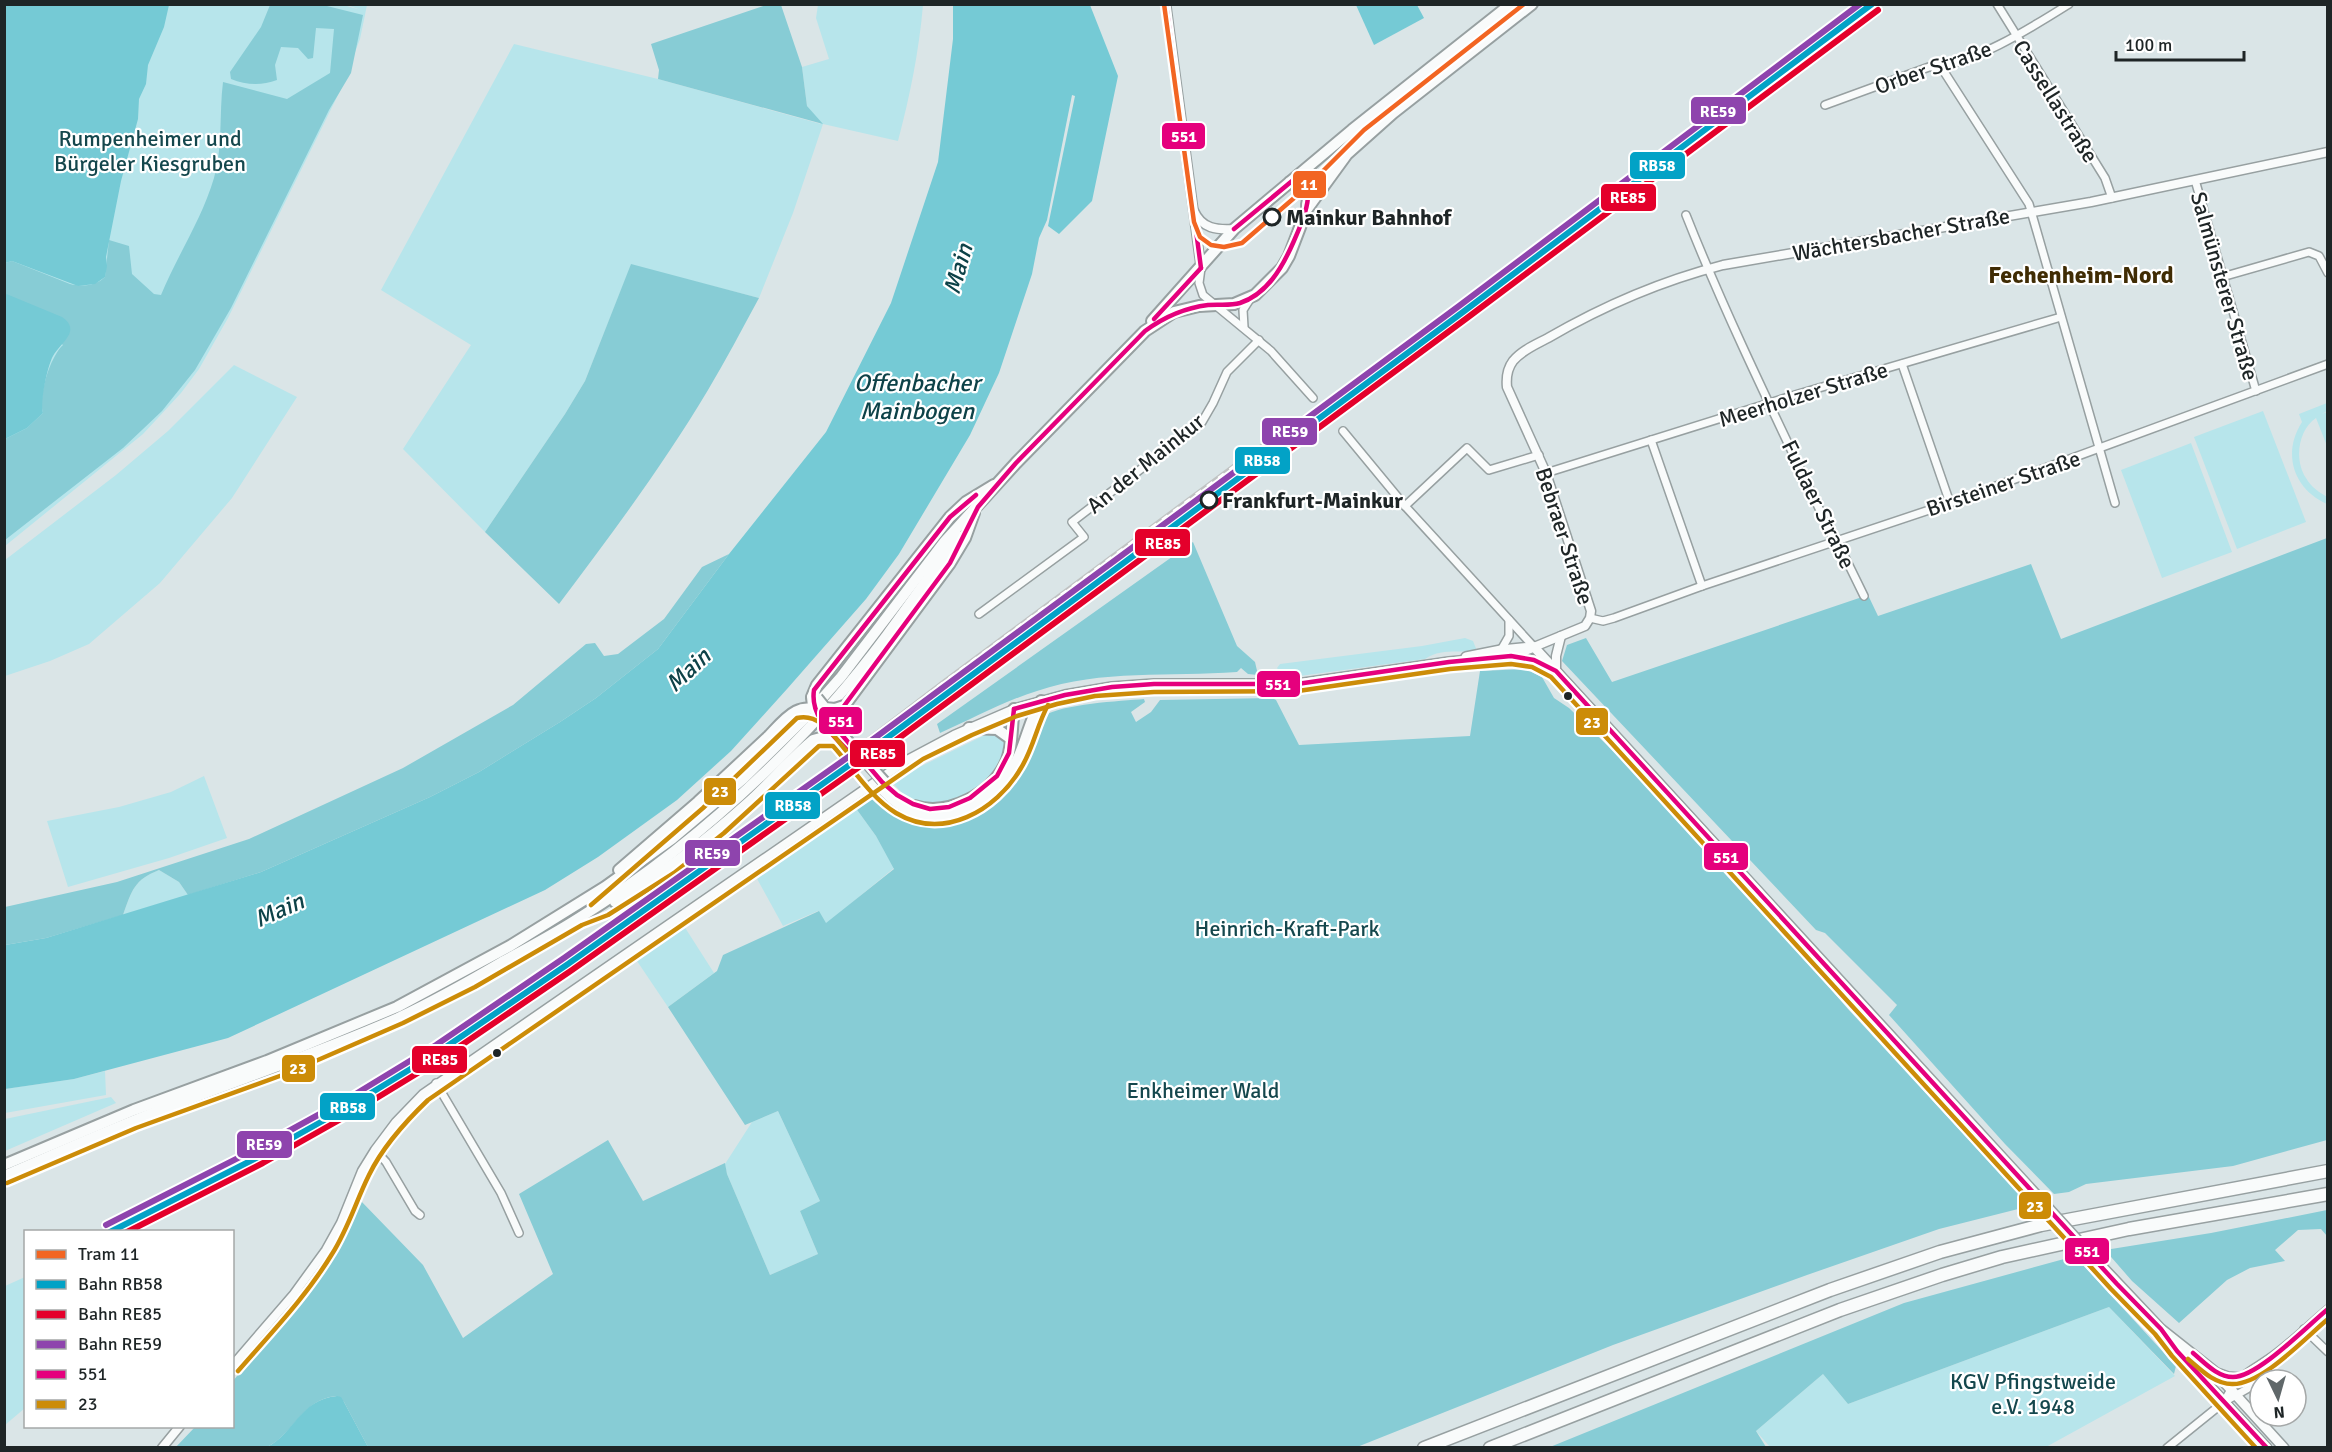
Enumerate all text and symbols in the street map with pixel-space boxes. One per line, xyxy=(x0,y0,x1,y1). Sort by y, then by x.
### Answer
scale bar xyxy=(2116,24,2244,62)
text: 100 m xyxy=(2125,34,2172,56)
street label: Orber Straße xyxy=(1871,35,1995,100)
street label: Cassellastraße xyxy=(2007,35,2104,168)
line badge: RE59 xyxy=(1690,96,1747,125)
text: RE59 xyxy=(1700,102,1736,122)
line badge: 551 xyxy=(1161,122,1206,150)
park label: Rumpenheimer und Bürgeler Kiesgruben xyxy=(54,125,246,177)
text: 551 xyxy=(1171,127,1197,147)
line badge: RB58 xyxy=(1629,151,1686,180)
text: RB58 xyxy=(1639,156,1676,176)
line badge: 11 xyxy=(1292,170,1327,199)
text: 11 xyxy=(1300,175,1318,195)
line badge: RE85 xyxy=(1600,183,1657,212)
text: RE85 xyxy=(1610,188,1646,208)
street label: Salmünsterer Straße xyxy=(2185,189,2264,384)
street label: Wächtersbacher Straße xyxy=(1790,202,2012,267)
place label: Mainkur Bahnhof xyxy=(1286,204,1452,231)
marker: Mainkur Bahnhof xyxy=(1263,208,1281,226)
water label: Main xyxy=(937,239,980,298)
district label: Fechenheim-Nord xyxy=(1988,260,2174,290)
street label: Meerholzer Straße xyxy=(1715,356,1891,433)
water label: Offenbacher Mainbogen xyxy=(854,368,983,426)
street label: An der Mainkur xyxy=(1081,408,1210,519)
line badge: RE59 xyxy=(1261,417,1318,446)
text: RE59 xyxy=(1272,422,1308,442)
street label: Fuldaer Straße xyxy=(1776,435,1861,573)
street label: Birsteiner Straße xyxy=(1923,444,2084,522)
line badge: RB58 xyxy=(1234,446,1291,475)
text: RB58 xyxy=(1244,451,1281,471)
street label: Bebraer Straße xyxy=(1530,464,1599,608)
place label: Frankfurt-Mainkur xyxy=(1222,487,1403,514)
marker: Frankfurt-Mainkur xyxy=(1200,491,1218,509)
line badge: RE85 xyxy=(1134,528,1191,557)
text: RE85 xyxy=(1145,534,1181,554)
water label: Main xyxy=(659,641,718,698)
line badge: 551 xyxy=(1256,670,1301,698)
text: 551 xyxy=(1265,675,1291,695)
unlabelled marker xyxy=(1562,690,1574,702)
line badge: 551 xyxy=(818,706,863,735)
line badge: 23 xyxy=(1575,707,1609,736)
text: 551 xyxy=(828,712,854,732)
text: 23 xyxy=(1583,713,1601,733)
line badge: RE85 xyxy=(849,739,906,768)
text: RE85 xyxy=(860,744,896,764)
line badge: 23 xyxy=(703,777,737,806)
text: 23 xyxy=(711,782,729,802)
line badge: RB58 xyxy=(764,791,821,820)
text: RB58 xyxy=(775,796,812,816)
line badge: RE59 xyxy=(684,839,741,867)
line badge: 551 xyxy=(1703,842,1749,871)
text: RE59 xyxy=(694,844,730,864)
text: 551 xyxy=(1713,848,1739,868)
water label: Main xyxy=(250,886,309,934)
park label: Heinrich-Kraft-Park xyxy=(1195,915,1379,942)
line badge: RE85 xyxy=(411,1045,468,1074)
unlabelled marker xyxy=(491,1047,503,1059)
text: RE85 xyxy=(422,1050,458,1070)
line badge: 23 xyxy=(281,1054,316,1083)
text: 23 xyxy=(289,1059,307,1079)
park label: Enkheimer Wald xyxy=(1127,1077,1279,1104)
line badge: RB58 xyxy=(319,1092,376,1121)
text: RB58 xyxy=(330,1098,367,1118)
line badge: RE59 xyxy=(236,1130,293,1159)
text: RE59 xyxy=(246,1135,282,1155)
line badge: 23 xyxy=(2018,1191,2052,1220)
text: 23 xyxy=(2026,1197,2044,1217)
legend xyxy=(24,1230,234,1428)
line badge: 551 xyxy=(2064,1237,2110,1265)
text: 551 xyxy=(2074,1242,2100,1262)
text: Tram 11 xyxy=(78,1243,139,1265)
text: Bahn RB58 xyxy=(78,1273,163,1295)
text: Bahn RE85 xyxy=(78,1303,162,1325)
text: Bahn RE59 xyxy=(78,1333,162,1355)
text: 551 xyxy=(78,1363,107,1385)
park label: KGV Pfingstweide e.V. 1948 xyxy=(1950,1368,2116,1420)
north arrow xyxy=(2248,1368,2308,1428)
text: 23 xyxy=(78,1393,97,1415)
text: N xyxy=(2273,1401,2286,1422)

